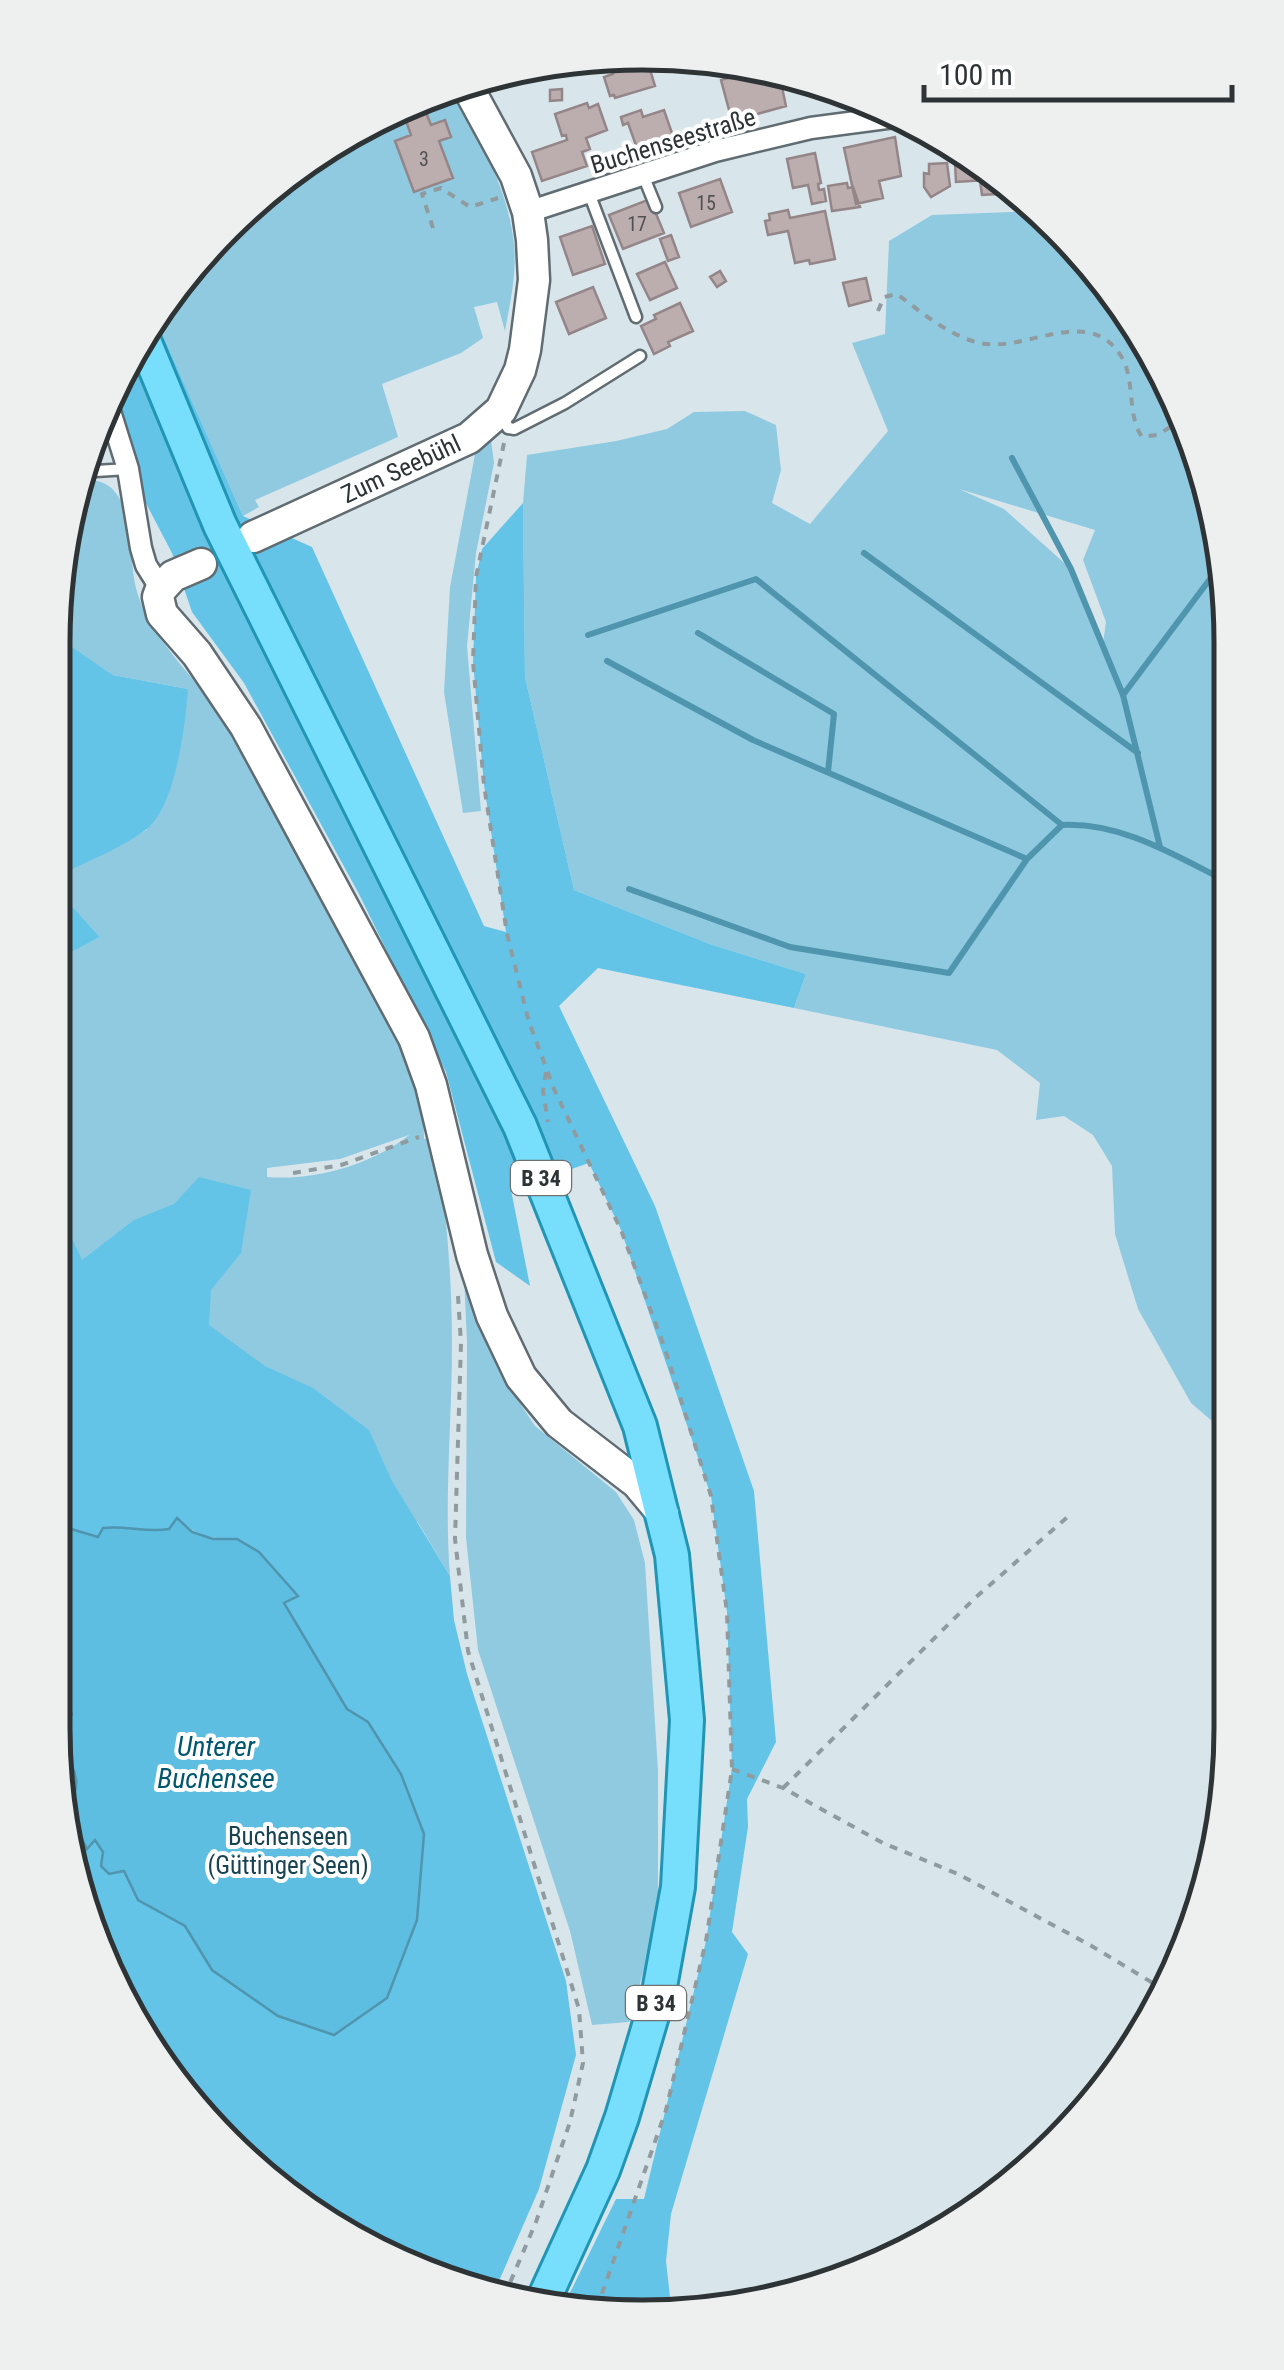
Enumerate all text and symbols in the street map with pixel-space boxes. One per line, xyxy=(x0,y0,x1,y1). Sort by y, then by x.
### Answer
scale bar xyxy=(924,40,1232,102)
text: 100 m xyxy=(939,57,1013,92)
street label: Buchenseestraße xyxy=(587,102,759,180)
house number: 3 xyxy=(419,147,429,171)
house number: 15 xyxy=(696,191,716,215)
house number: 17 xyxy=(627,212,647,236)
street label: Zum Seebühl xyxy=(337,429,465,509)
road number: B 34 xyxy=(511,1161,571,1195)
water label: Unterer Buchensee xyxy=(157,1730,275,1795)
park label: Buchenseen (Güttinger Seen) xyxy=(207,1822,369,1880)
road number: B 34 xyxy=(626,1986,686,2020)

